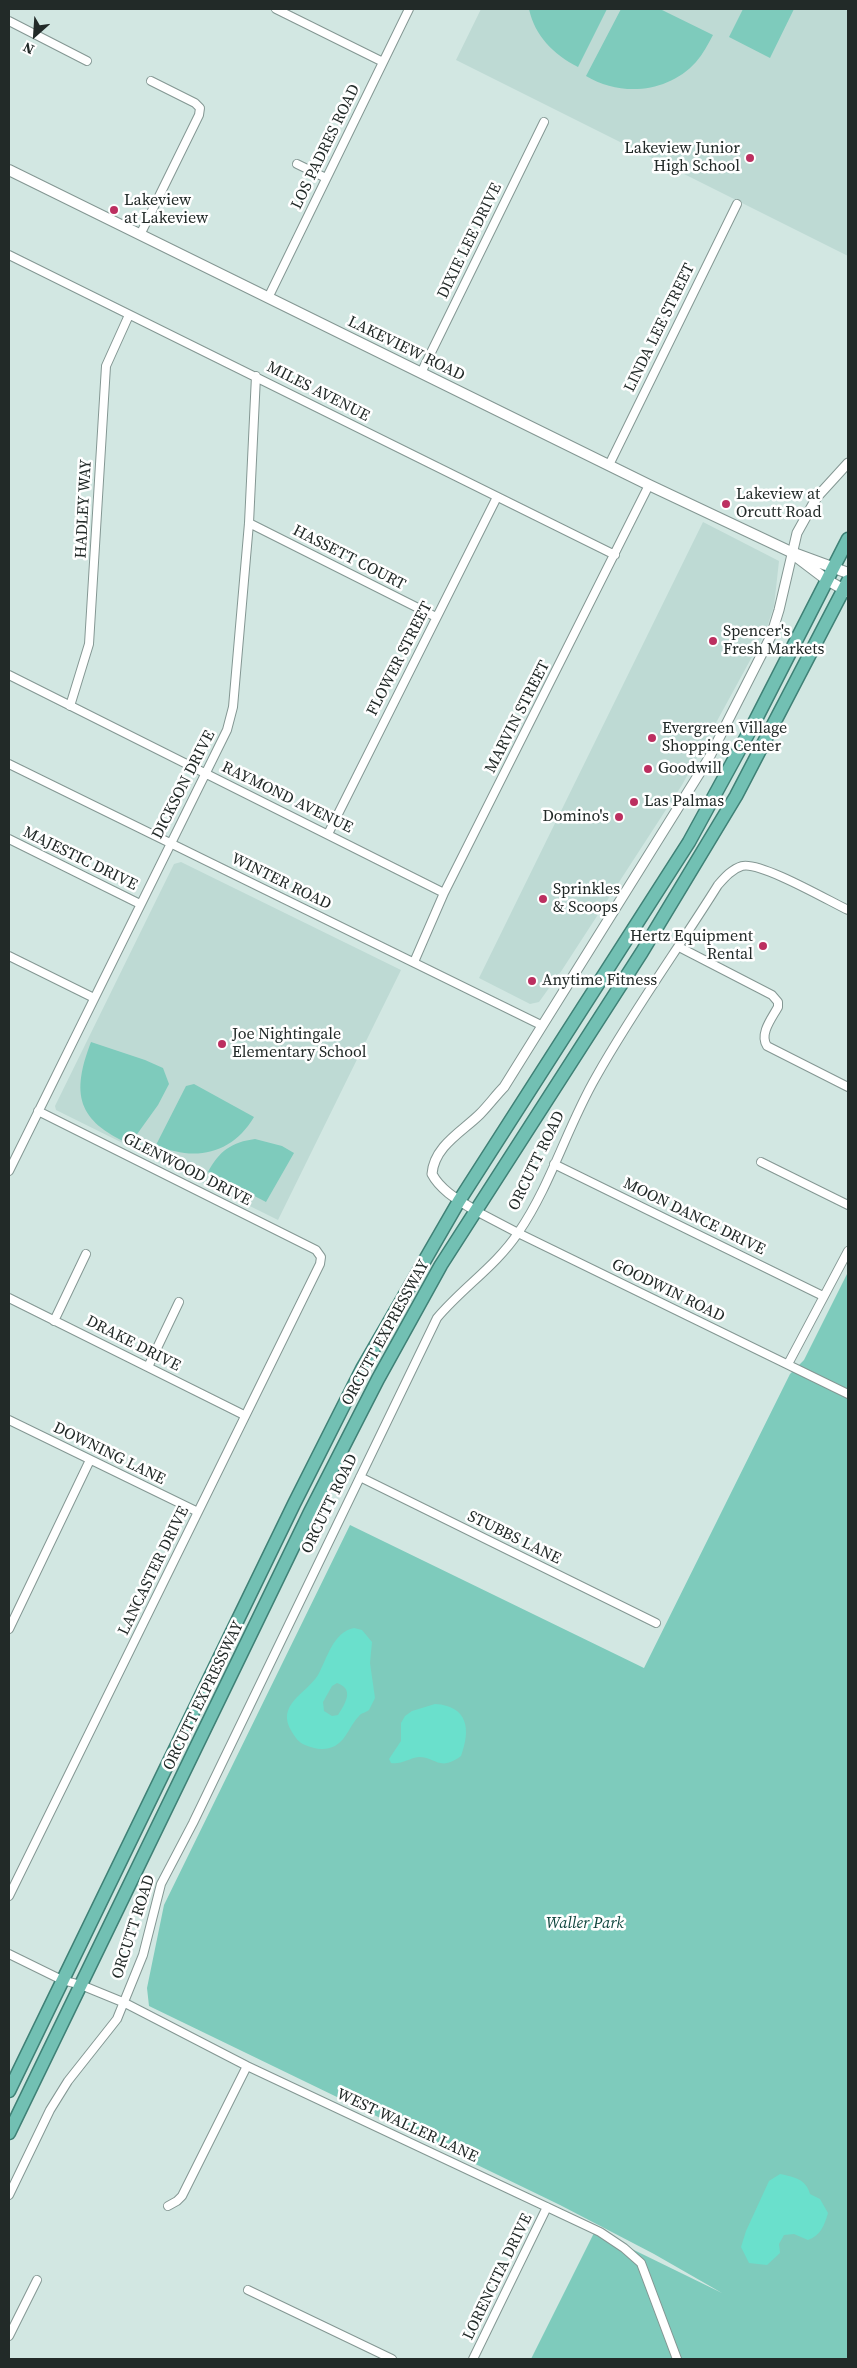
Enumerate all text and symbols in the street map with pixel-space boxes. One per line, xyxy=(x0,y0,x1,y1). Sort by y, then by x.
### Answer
north arrow xyxy=(10,10,60,60)
text: N xyxy=(19,37,37,60)
street label: LOS PADRES ROAD xyxy=(287,81,365,213)
place label: Lakeview Junior High School xyxy=(624,139,740,177)
marker: Lakeview Junior High School xyxy=(744,152,756,164)
street label: DIXIE LEE DRIVE xyxy=(434,180,506,302)
place label: Lakeview at Lakeview xyxy=(124,191,208,229)
marker: Lakeview at Lakeview xyxy=(108,204,120,216)
street label: LINDA LEE STREET xyxy=(620,260,700,396)
street label: LAKEVIEW ROAD xyxy=(344,312,468,386)
street label: MILES AVENUE xyxy=(263,358,373,426)
street label: HADLEY WAY xyxy=(72,459,96,559)
place label: Lakeview at Orcutt Road xyxy=(736,485,822,523)
marker: Lakeview at Orcutt Road xyxy=(720,498,732,510)
street label: HASSETT COURT xyxy=(289,521,409,595)
street label: FLOWER STREET xyxy=(363,599,437,719)
place label: Spencer's Fresh Markets xyxy=(723,622,824,660)
marker: Spencer's Fresh Markets xyxy=(707,635,719,647)
street label: MARVIN STREET xyxy=(481,658,555,776)
place label: Evergreen Village Shopping Center xyxy=(662,719,787,757)
street label: DICKSON DRIVE xyxy=(148,727,220,843)
marker: Evergreen Village Shopping Center xyxy=(646,732,658,744)
street label: RAYMOND AVENUE xyxy=(218,758,356,838)
place label: Goodwill xyxy=(658,759,722,779)
marker: Goodwill xyxy=(642,763,654,775)
place label: Las Palmas xyxy=(644,792,724,812)
marker: Las Palmas xyxy=(628,796,640,808)
place label: Domino's xyxy=(542,807,609,827)
marker: Domino's xyxy=(613,811,625,823)
street label: MAJESTIC DRIVE xyxy=(20,823,140,895)
street label: WINTER ROAD xyxy=(228,849,334,915)
place label: Sprinkles & Scoops xyxy=(553,880,620,918)
marker: Sprinkles & Scoops xyxy=(537,893,549,905)
place label: Hertz Equipment Rental xyxy=(630,927,753,965)
marker: Hertz Equipment Rental xyxy=(757,940,769,952)
place label: Anytime Fitness xyxy=(542,971,657,991)
marker: Anytime Fitness xyxy=(526,975,538,987)
place label: Joe Nightingale Elementary School xyxy=(232,1025,366,1063)
marker: Joe Nightingale Elementary School xyxy=(216,1038,228,1050)
street label: ORCUTT ROAD xyxy=(505,1108,569,1214)
street label: GLENWOOD DRIVE xyxy=(120,1129,254,1211)
street label: MOON DANCE DRIVE xyxy=(620,1174,768,1260)
street label: GOODWIN ROAD xyxy=(608,1255,728,1327)
street label: ORCUTT EXPRESSWAY xyxy=(338,1257,434,1409)
street label: DRAKE DRIVE xyxy=(82,1312,184,1376)
street label: DOWNING LANE xyxy=(50,1419,168,1489)
street label: ORCUTT ROAD xyxy=(298,1451,362,1557)
street label: LANCASTER DRIVE xyxy=(114,1503,194,1639)
street label: STUBBS LANE xyxy=(464,1507,564,1569)
street label: ORCUTT EXPRESSWAY xyxy=(159,1618,249,1774)
street label: ORCUTT ROAD xyxy=(108,1873,160,1981)
park label: Waller Park xyxy=(546,1914,624,1934)
street label: WEST WALLER LANE xyxy=(333,2085,481,2167)
street label: LORENCITA DRIVE xyxy=(459,2211,537,2343)

